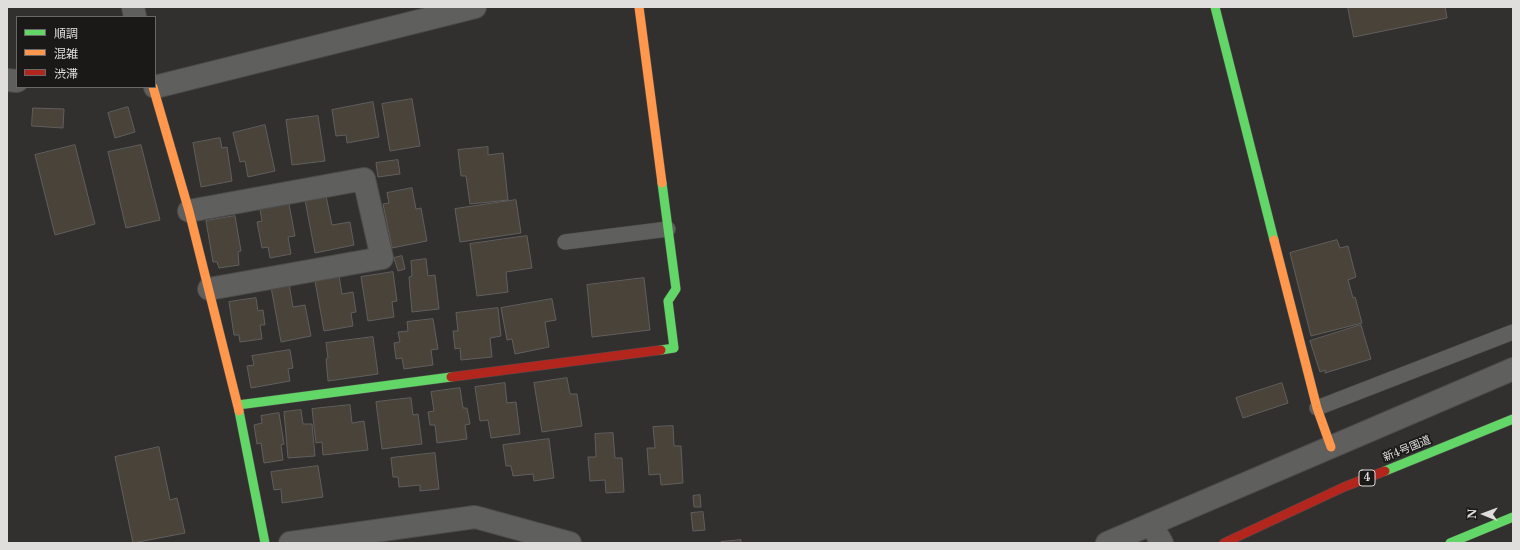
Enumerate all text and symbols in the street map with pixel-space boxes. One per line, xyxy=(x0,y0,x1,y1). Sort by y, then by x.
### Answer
legend xyxy=(16,16,156,88)
text: 順調 xyxy=(54,26,78,41)
text: 混雑 xyxy=(54,46,78,61)
text: 渋滞 xyxy=(54,66,78,81)
street label: 新4号国道 xyxy=(1381,433,1433,465)
road number: 4 xyxy=(1359,470,1375,486)
north arrow xyxy=(1464,494,1504,534)
text: N xyxy=(1465,508,1479,519)

